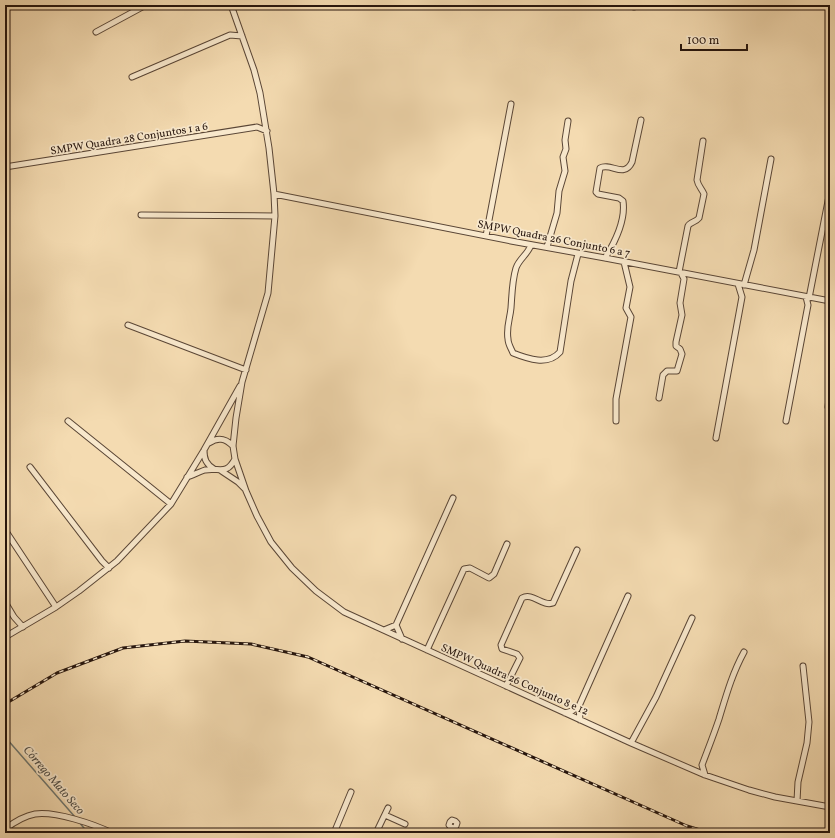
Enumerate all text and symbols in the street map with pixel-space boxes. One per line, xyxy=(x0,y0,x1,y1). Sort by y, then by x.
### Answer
scale bar xyxy=(681,26,747,52)
text: 100 m xyxy=(687,33,720,49)
street label: SMPW Quadra 28 Conjuntos 1 a 6 xyxy=(49,120,209,159)
street label: SMPW Quadra 26 Conjunto 6 a 7 xyxy=(476,217,631,262)
street label: SMPW Quadra 26 Conjunto 8 e 12 xyxy=(438,641,591,720)
water label: Córrego Mato Seco xyxy=(19,743,88,819)

